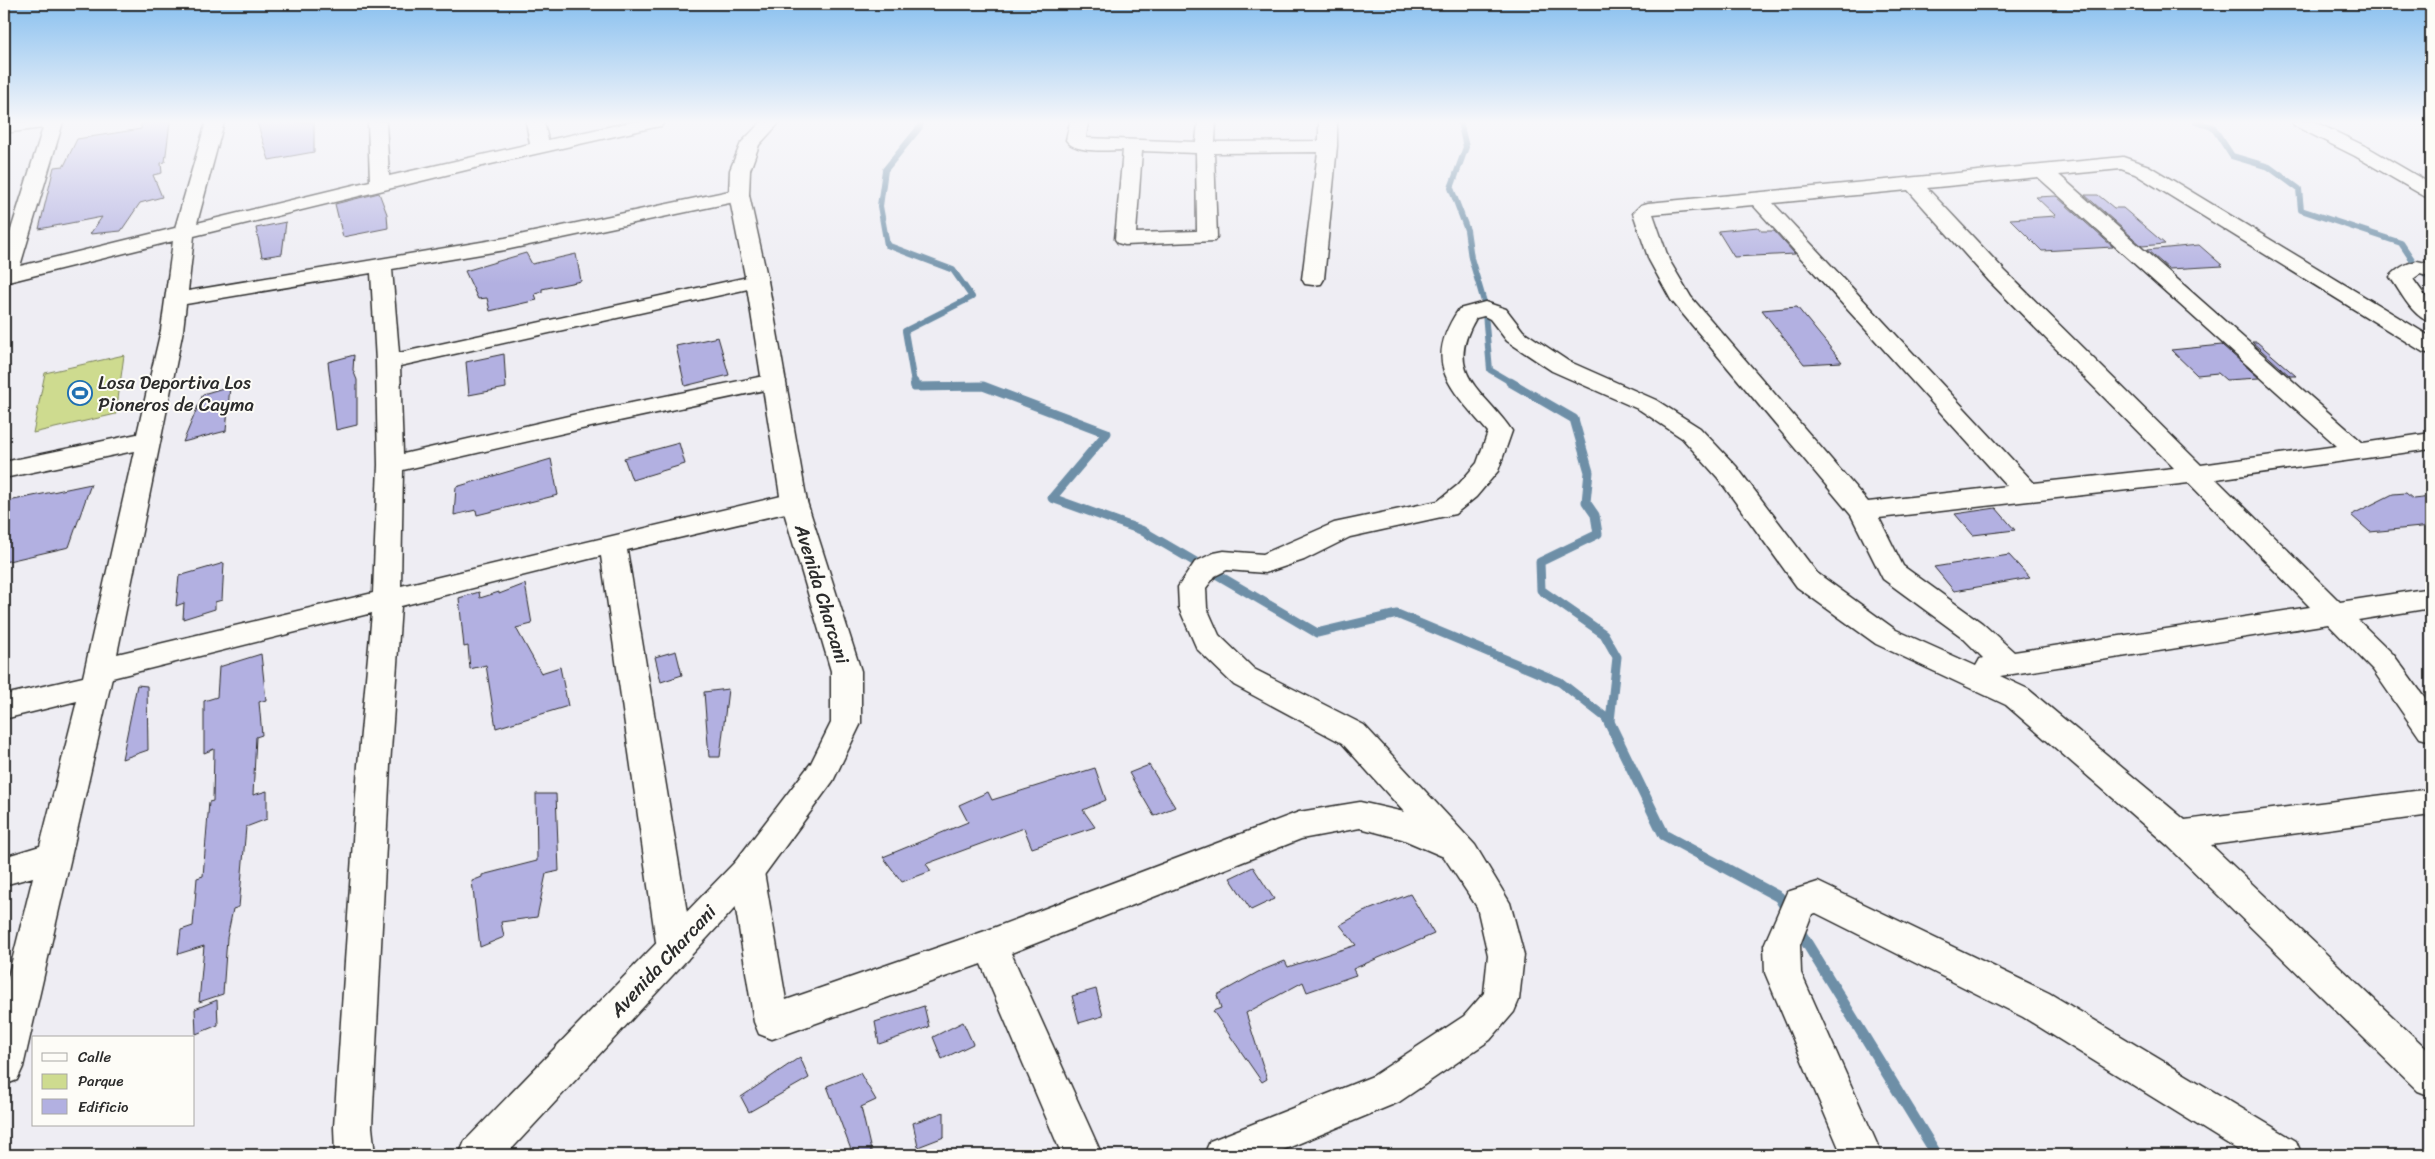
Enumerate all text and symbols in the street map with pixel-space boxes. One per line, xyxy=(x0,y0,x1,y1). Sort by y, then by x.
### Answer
place label: Losa Deportiva Los Pioneros de Cayma xyxy=(98,366,255,421)
sports icon: Losa Deportiva Los Pioneros de Cayma xyxy=(67,380,93,406)
street label: Avenida Charcani xyxy=(785,519,859,669)
street label: Avenida Charcani xyxy=(601,896,725,1026)
legend xyxy=(32,1036,195,1126)
text: Calle xyxy=(78,1044,111,1070)
text: Parque xyxy=(78,1068,123,1094)
text: Edificio xyxy=(78,1094,129,1120)

